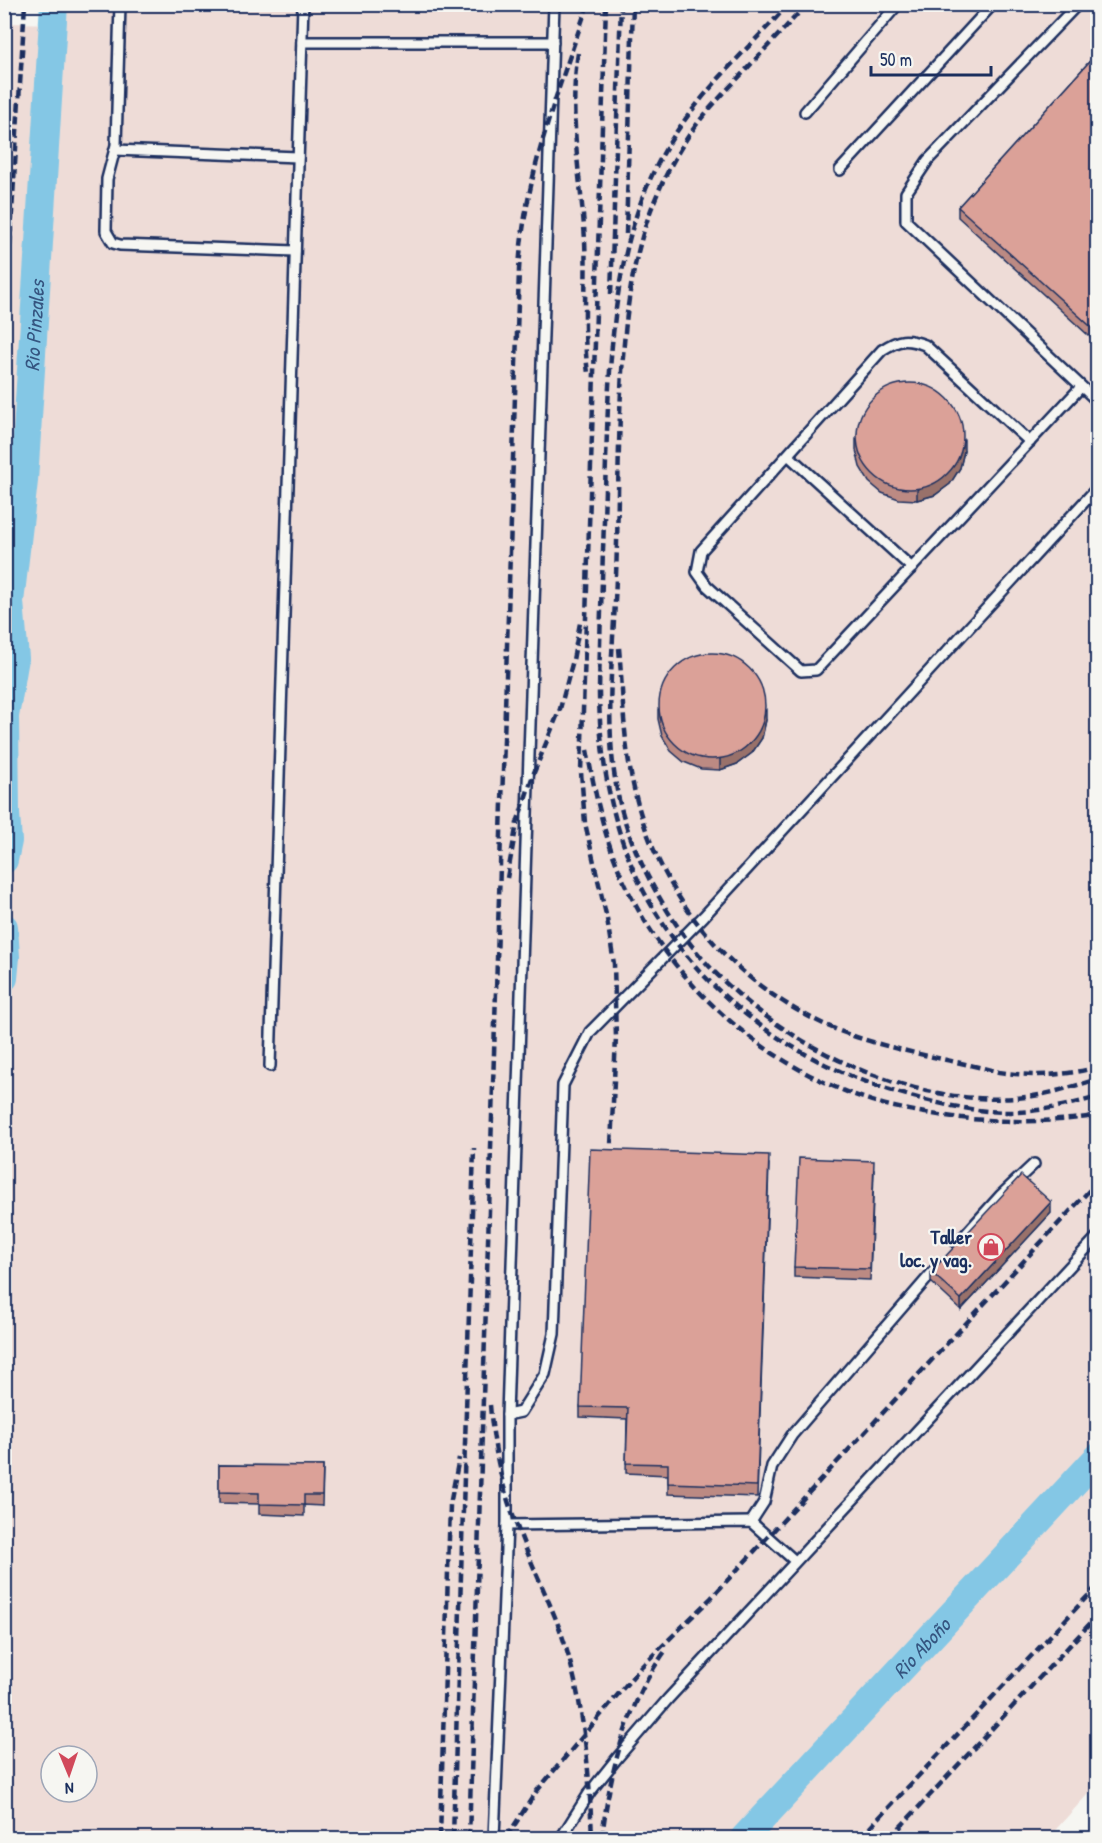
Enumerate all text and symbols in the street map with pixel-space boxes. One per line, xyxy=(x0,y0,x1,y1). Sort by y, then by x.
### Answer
scale bar xyxy=(871,39,991,77)
text: 50 m xyxy=(880,47,912,72)
water label: Rio Pinzales xyxy=(16,277,51,372)
place label: Taller loc. y vag. xyxy=(900,1223,972,1274)
shop icon: Taller loc. y vag. xyxy=(976,1232,1006,1262)
water label: Rio Aboño xyxy=(886,1610,957,1684)
north arrow xyxy=(39,1744,99,1804)
text: N xyxy=(64,1778,74,1800)

